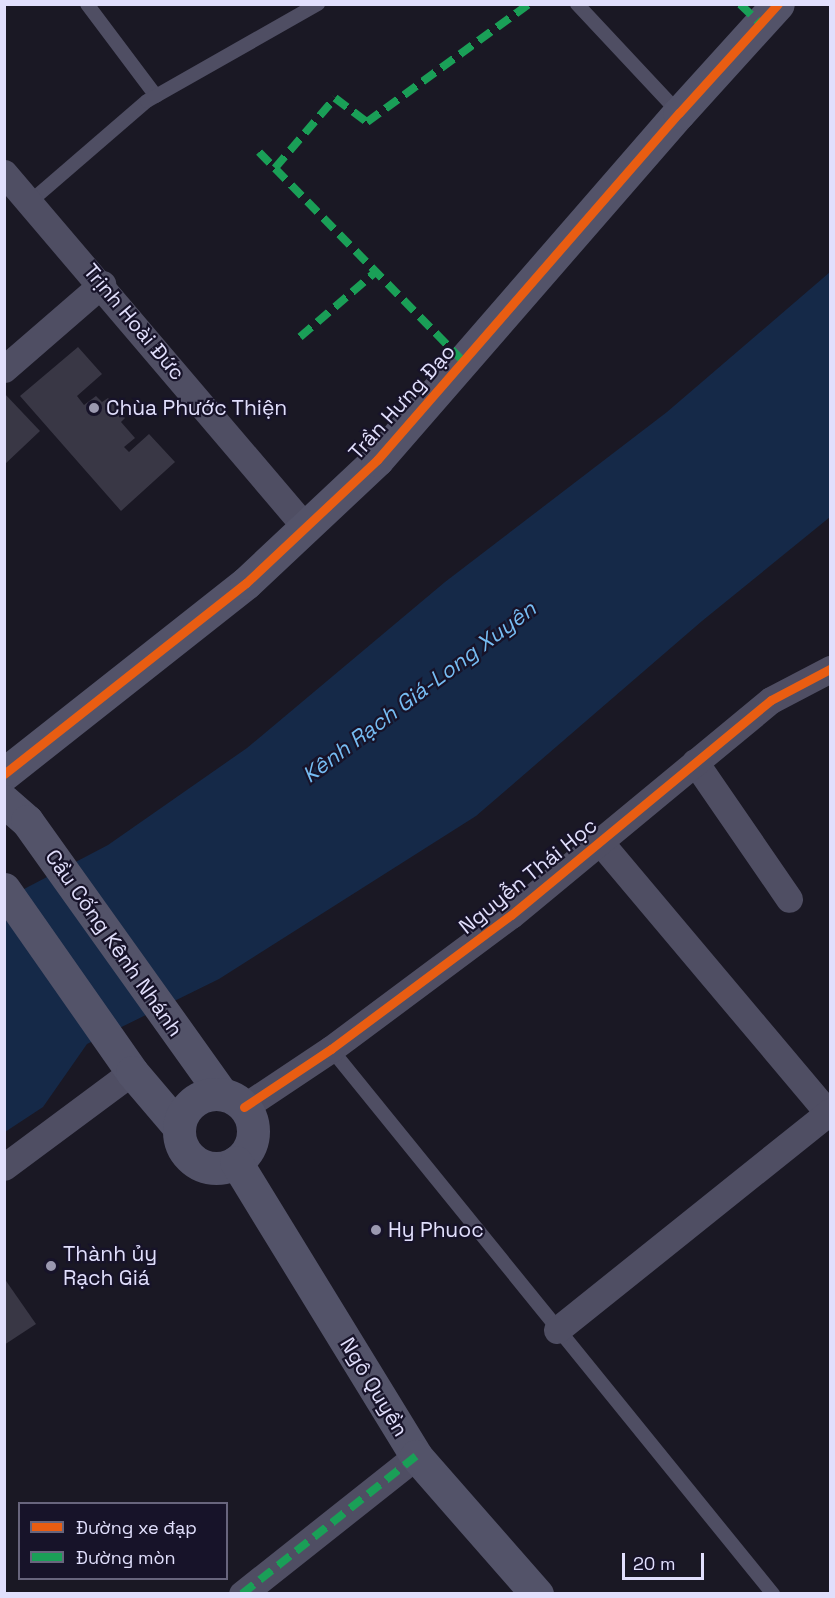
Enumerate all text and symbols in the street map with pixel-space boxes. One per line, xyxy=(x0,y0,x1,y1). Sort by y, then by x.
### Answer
street label: Trịnh Hoài Đức xyxy=(78,259,190,385)
street label: Trần Hưng Đạo xyxy=(344,339,460,465)
place label: Chùa Phước Thiện xyxy=(106,395,288,421)
marker: Chùa Phước Thiện xyxy=(87,401,101,415)
water label: Kênh Rạch Giá-Long Xuyên xyxy=(297,596,541,788)
street label: Nguyễn Thái Học xyxy=(454,812,602,940)
street label: Cầu Cống Kênh Nhánh xyxy=(40,845,188,1041)
place label: Hy Phuoc xyxy=(388,1217,484,1243)
marker: Hy Phuoc xyxy=(369,1223,383,1237)
place label: Thành ủy Rạch Giá xyxy=(63,1241,157,1291)
marker: Thành ủy Rạch Giá xyxy=(44,1259,58,1273)
street label: Ngô Quyền xyxy=(335,1333,413,1441)
legend xyxy=(18,1502,228,1580)
text: Đường xe đạp xyxy=(76,1516,197,1539)
scale bar xyxy=(625,1541,708,1579)
text: Đường mòn xyxy=(76,1546,176,1569)
text: 20 m xyxy=(633,1552,676,1575)

